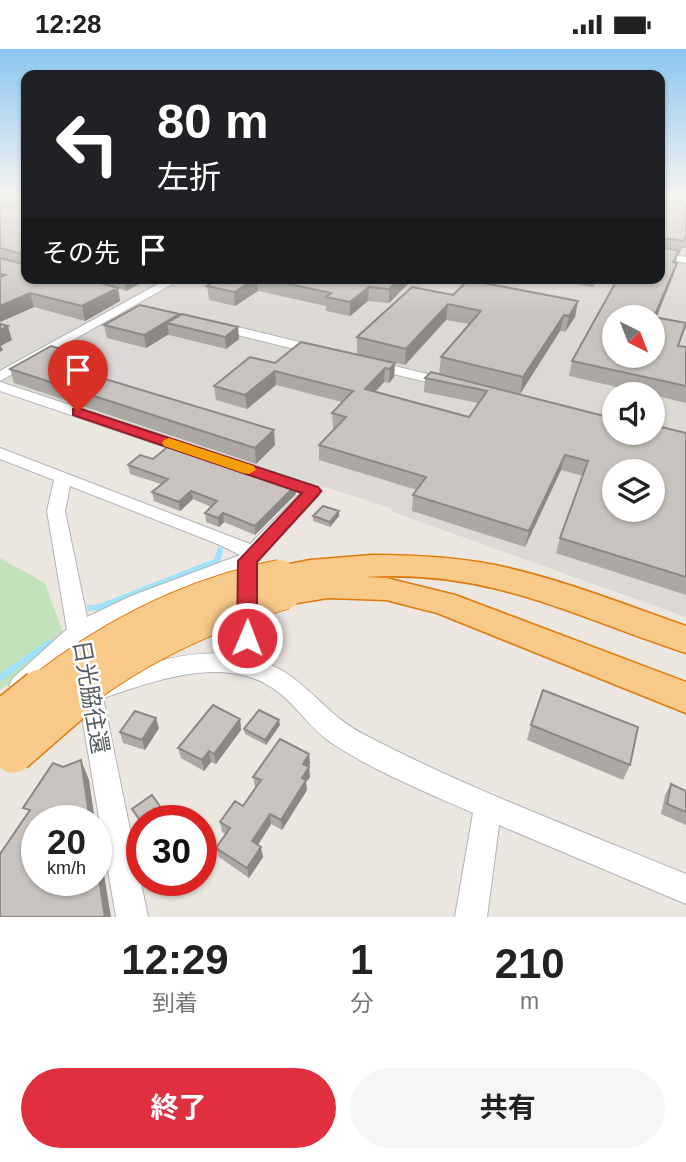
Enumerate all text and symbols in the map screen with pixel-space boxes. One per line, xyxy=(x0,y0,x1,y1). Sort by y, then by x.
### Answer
text: 12:28 xyxy=(35,9,102,39)
text: 80 m xyxy=(157,94,269,148)
icon: left xyxy=(42,98,133,189)
text: 左折 xyxy=(157,159,221,195)
icon: arrive xyxy=(134,231,172,269)
text: その先 xyxy=(42,238,120,268)
north arrow xyxy=(602,305,665,367)
map controls xyxy=(602,305,665,522)
pin xyxy=(48,340,108,412)
icon: arrive xyxy=(59,351,97,389)
button: sound xyxy=(602,382,665,445)
button: layers xyxy=(602,459,665,522)
position arrow xyxy=(210,601,284,675)
street label: 日光脇往還 xyxy=(68,638,114,756)
speed limit sign: 30 xyxy=(126,805,217,896)
text: 20 xyxy=(47,822,86,861)
text: km/h xyxy=(47,858,86,878)
text: 12:29 xyxy=(121,936,229,983)
text: 1 xyxy=(350,936,373,983)
text: 210 xyxy=(495,940,565,987)
text: m xyxy=(520,988,539,1014)
text: 到着 xyxy=(152,990,198,1016)
text: 分 xyxy=(350,990,373,1016)
button: 終了 xyxy=(21,1068,336,1148)
button: 共有 xyxy=(350,1068,665,1148)

